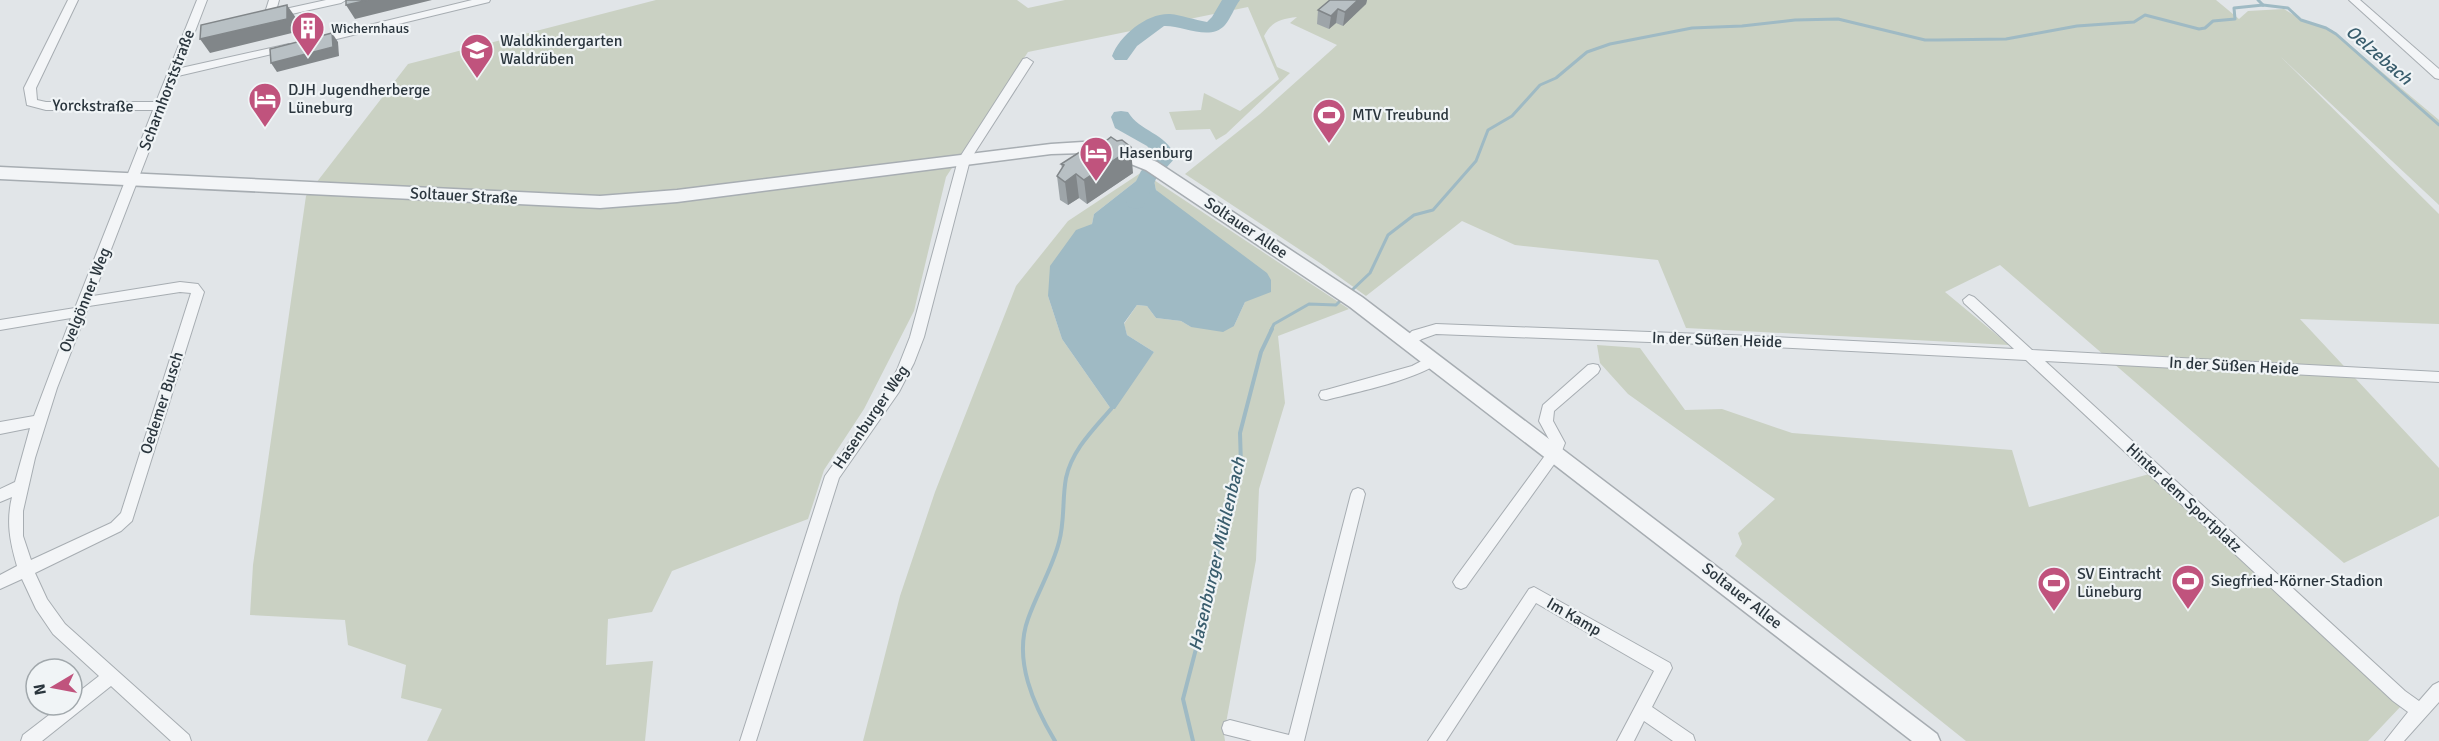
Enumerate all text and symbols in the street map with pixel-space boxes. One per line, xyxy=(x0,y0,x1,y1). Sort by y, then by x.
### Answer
building icon: Wichernhaus xyxy=(290,10,326,57)
place label: Wichernhaus xyxy=(331,20,409,37)
water label: Oelzebach xyxy=(2342,20,2417,90)
street label: Scharnhorststraße xyxy=(135,27,199,153)
place label: Waldkindergarten Waldrüben xyxy=(500,31,622,69)
school or university icon: Waldkindergarten Waldrüben xyxy=(459,32,495,79)
place label: DJH Jugendherberge Lüneburg xyxy=(288,80,430,118)
hotel icon: DJH Jugendherberge Lüneburg xyxy=(247,81,283,128)
street label: Yorckstraße xyxy=(52,95,134,117)
sports icon: MTV Treubund xyxy=(1311,97,1347,144)
place label: MTV Treubund xyxy=(1352,105,1449,125)
hotel icon: Hasenburg xyxy=(1078,135,1114,182)
place label: Hasenburg xyxy=(1119,143,1193,163)
street label: Soltauer Straße xyxy=(410,183,518,209)
street label: Soltauer Allee xyxy=(1201,193,1291,263)
street label: Ovelgönner Weg xyxy=(55,245,115,355)
street label: In der Süßen Heide xyxy=(1651,328,1783,352)
street label: Oedemer Busch xyxy=(136,349,188,457)
street label: In der Süßen Heide xyxy=(2168,353,2300,379)
street label: Hasenburger Weg xyxy=(829,361,913,473)
street label: Hinter dem Sportplatz xyxy=(2122,439,2246,557)
water label: Hasenburger Mühlenbach xyxy=(1184,454,1250,653)
street label: Soltauer Allee xyxy=(1698,559,1786,633)
sports icon: Siegfried-Körner-Stadion xyxy=(2170,563,2206,610)
place label: SV Eintracht Lüneburg xyxy=(2077,564,2162,602)
sports icon: SV Eintracht Lüneburg xyxy=(2036,565,2072,612)
place label: Siegfried-Körner-Stadion xyxy=(2211,571,2383,591)
street label: Im Kamp xyxy=(1543,593,1605,641)
north arrow xyxy=(24,657,84,717)
text: N xyxy=(29,682,51,697)

